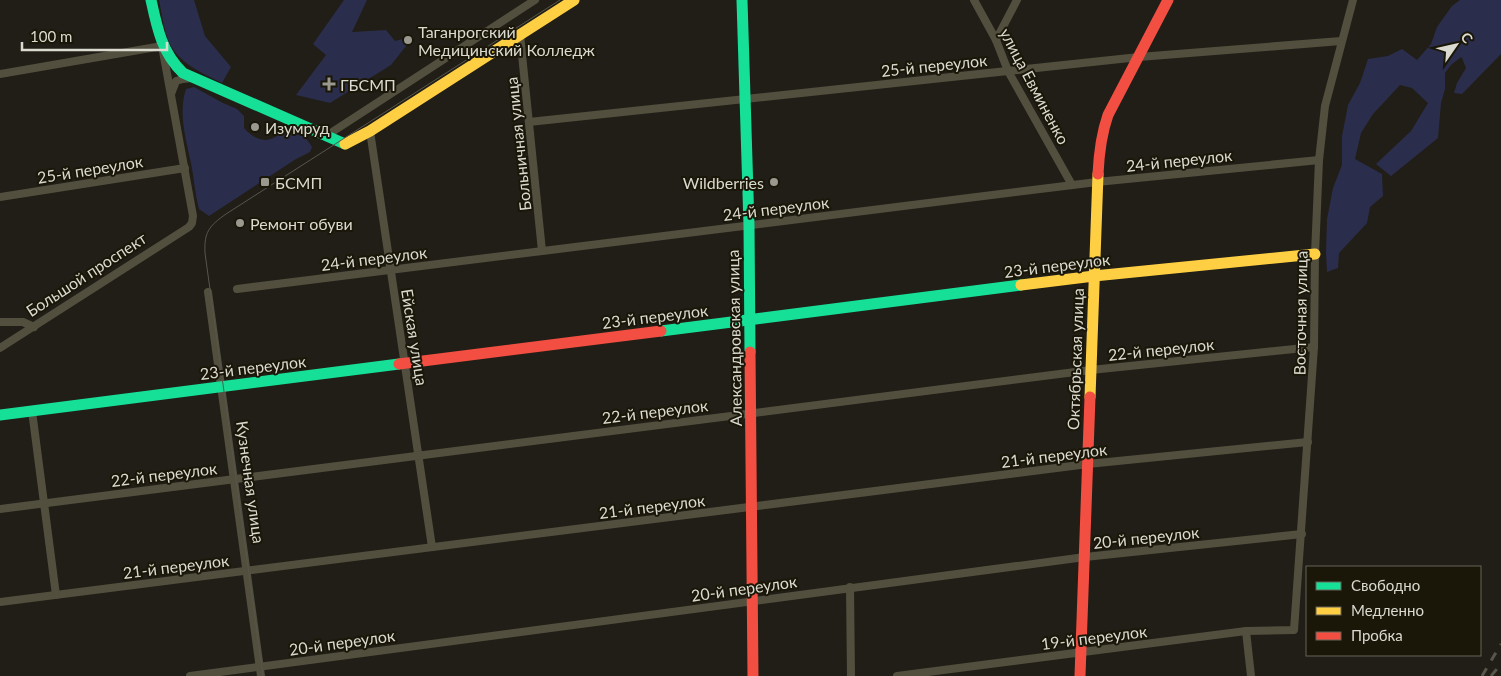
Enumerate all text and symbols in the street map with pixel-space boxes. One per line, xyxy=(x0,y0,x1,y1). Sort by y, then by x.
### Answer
scale bar xyxy=(22,20,168,52)
north arrow xyxy=(1431,20,1481,70)
place label: Таганрогский Медицинский Колледж xyxy=(418,22,595,59)
street label: улица Евминенко xyxy=(996,25,1074,147)
text: 100 m xyxy=(30,27,72,45)
text: С xyxy=(1458,29,1477,47)
marker: Таганрогский Медицинский Колледж xyxy=(402,34,414,46)
street label: 25-й переулок xyxy=(880,50,989,80)
place label: ГБСМП xyxy=(340,75,396,94)
street label: Больничная улица xyxy=(502,76,534,212)
marker: ГБСМП xyxy=(322,77,336,91)
place label: Изумруд xyxy=(265,118,330,137)
marker: Изумруд xyxy=(249,121,261,133)
street label: 24-й переулок xyxy=(1125,145,1234,175)
street label: 25-й переулок xyxy=(36,151,145,187)
place label: БСМП xyxy=(275,173,322,192)
place label: Wildberries xyxy=(683,173,764,192)
marker: БСМП xyxy=(259,176,271,188)
marker: Wildberries xyxy=(768,176,780,188)
street label: 24-й переулок xyxy=(722,192,831,224)
place label: Ремонт обуви xyxy=(250,214,353,233)
marker: Ремонт обуви xyxy=(234,217,246,229)
street label: Большой проспект xyxy=(22,228,150,320)
street label: 24-й переулок xyxy=(320,242,429,274)
street label: Александровская улица xyxy=(723,249,745,427)
street label: 23-й переулок xyxy=(1003,249,1112,281)
street label: Восточная улица xyxy=(1289,251,1311,375)
street label: Ейская улица xyxy=(398,287,432,387)
street label: Октябрьская улица xyxy=(1063,288,1087,430)
street label: 23-й переулок xyxy=(601,300,710,332)
street label: 22-й переулок xyxy=(1107,334,1216,364)
street label: 23-й переулок xyxy=(199,351,308,383)
street label: 22-й переулок xyxy=(601,395,710,427)
street label: Кузнечная улица xyxy=(233,419,269,545)
street label: 21-й переулок xyxy=(1000,439,1109,471)
street label: 22-й переулок xyxy=(110,458,219,490)
street label: 21-й переулок xyxy=(598,490,707,522)
street label: 20-й переулок xyxy=(1092,522,1201,552)
street label: 21-й переулок xyxy=(122,550,231,582)
legend xyxy=(1306,566,1481,656)
street label: 20-й переулок xyxy=(690,571,799,605)
text: Свободно xyxy=(1351,576,1420,594)
text: Медленно xyxy=(1351,601,1424,619)
street label: 19-й переулок xyxy=(1040,621,1149,653)
street label: 20-й переулок xyxy=(288,625,397,659)
text: Пробка xyxy=(1351,626,1403,644)

